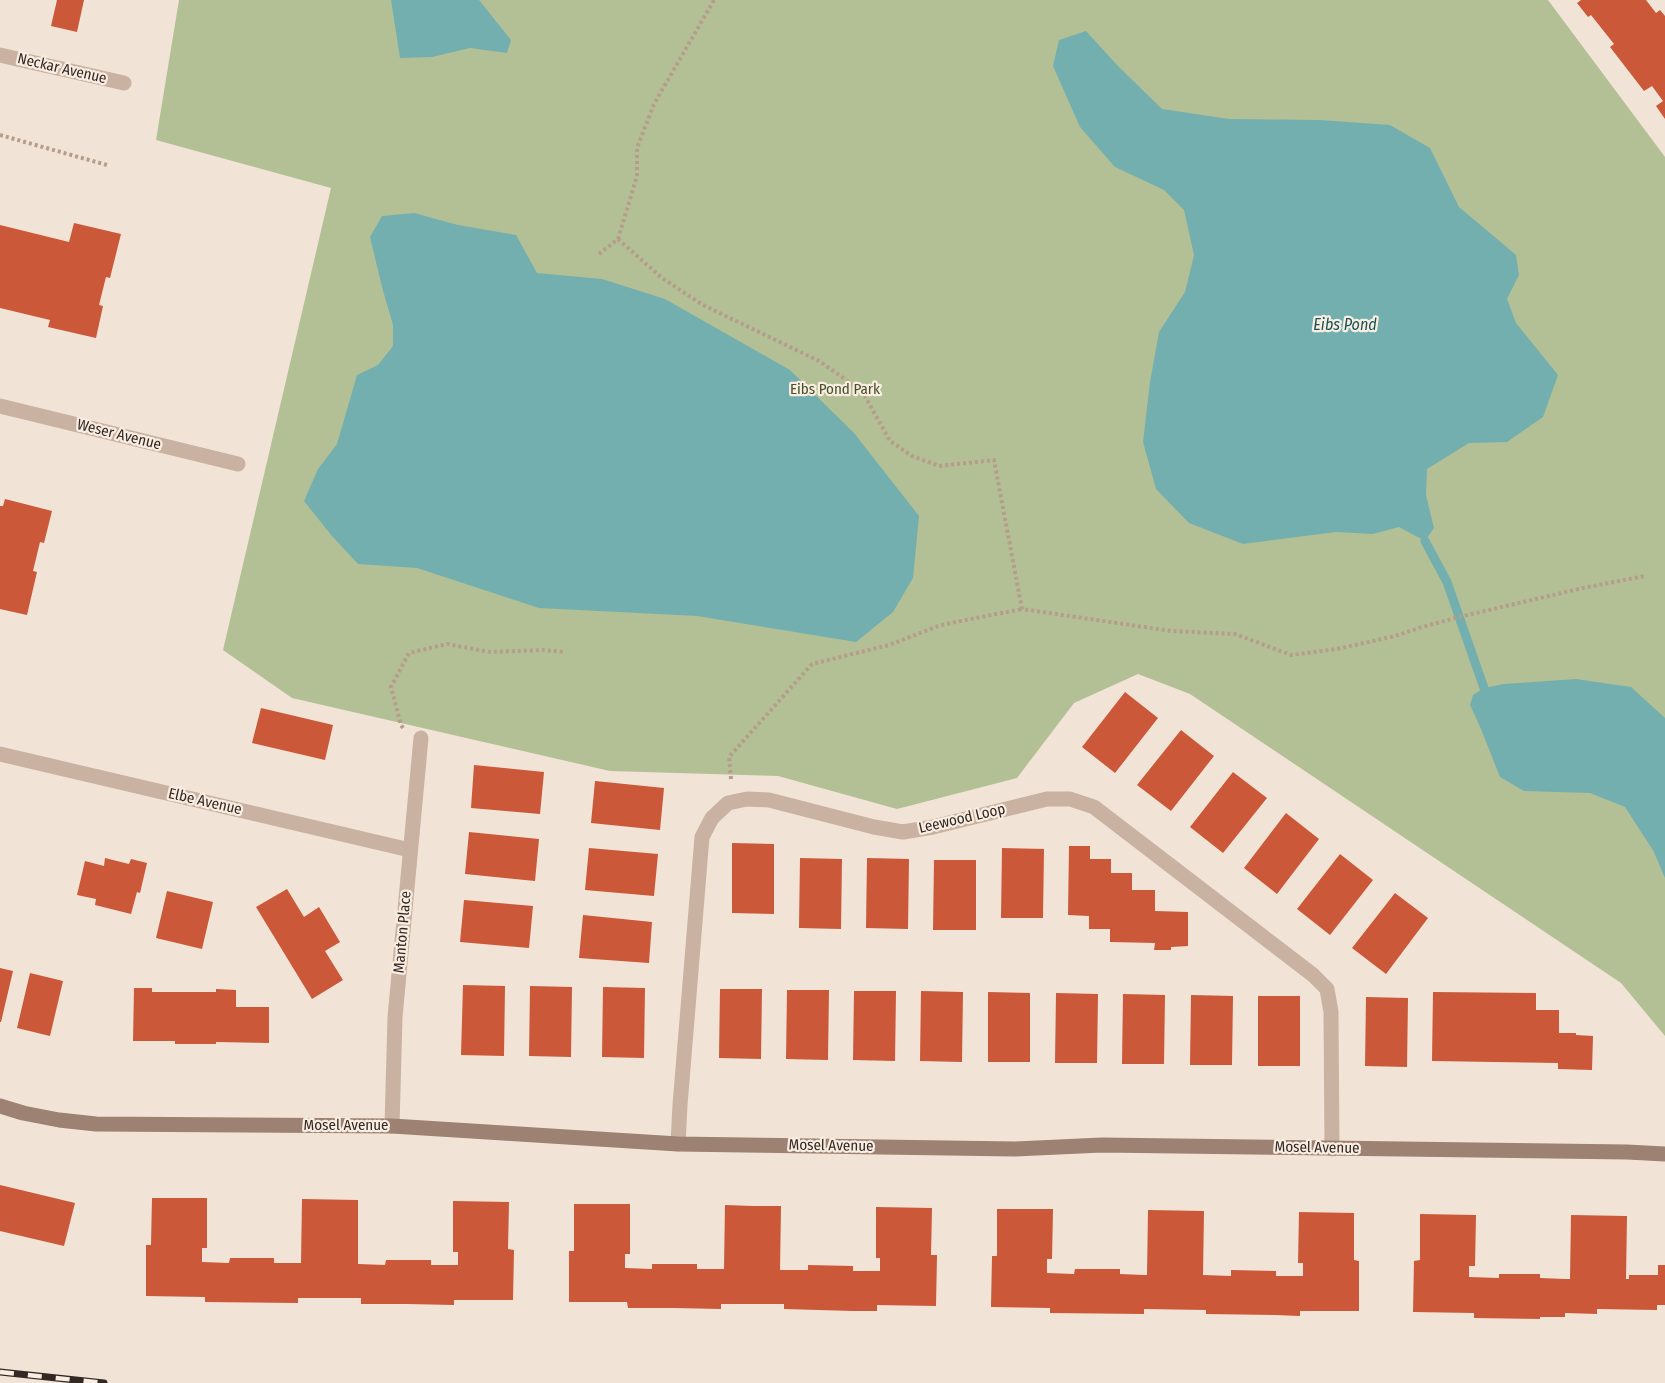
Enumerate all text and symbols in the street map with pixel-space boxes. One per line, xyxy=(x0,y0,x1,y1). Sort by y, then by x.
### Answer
street label: Neckar Avenue xyxy=(16,50,108,88)
water label: Eibs Pond xyxy=(1313,316,1377,336)
park label: Eibs Pond Park xyxy=(790,381,880,399)
street label: Weser Avenue xyxy=(75,416,163,454)
street label: Elbe Avenue xyxy=(166,785,244,819)
street label: Leewood Loop xyxy=(917,800,1007,838)
street label: Manton Place xyxy=(390,890,416,974)
street label: Mosel Avenue xyxy=(304,1117,388,1135)
street label: Mosel Avenue xyxy=(788,1136,874,1156)
street label: Mosel Avenue xyxy=(1274,1138,1360,1158)

